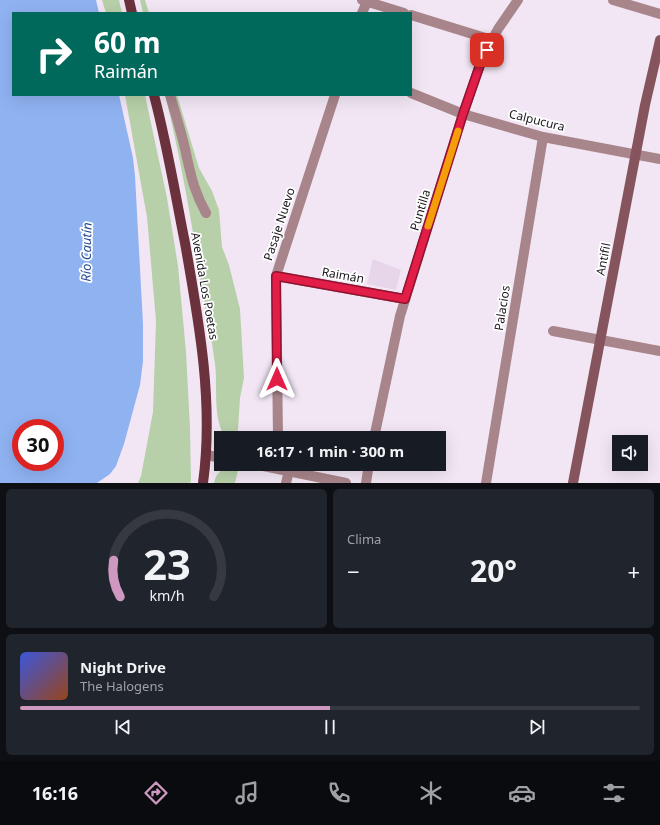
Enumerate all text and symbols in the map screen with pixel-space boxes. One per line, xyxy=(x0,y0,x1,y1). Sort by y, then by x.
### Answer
text: 60 m xyxy=(94,23,161,61)
icon: right xyxy=(28,28,80,80)
pin xyxy=(470,33,504,67)
icon: arrive xyxy=(476,39,498,61)
text: Raimán xyxy=(94,59,158,83)
street label: Calpucura xyxy=(507,105,567,135)
street label: Pasaje Nuevo xyxy=(259,185,299,263)
street label: Puntilla xyxy=(406,187,434,233)
water label: Río Cautín xyxy=(76,222,96,282)
street label: Avenida Los Poetas xyxy=(187,231,223,341)
street label: Antifil xyxy=(592,241,614,277)
street label: Raimán xyxy=(321,263,365,287)
street label: Palacios xyxy=(490,284,514,332)
position arrow xyxy=(256,358,298,400)
speed limit sign: 30 xyxy=(12,419,64,471)
map controls xyxy=(612,435,648,471)
button: sound xyxy=(612,435,648,471)
text: 16:17 · 1 min · 300 m xyxy=(256,441,404,461)
text: Clima xyxy=(347,530,381,548)
text: 23 xyxy=(143,535,190,591)
text: 20° xyxy=(470,550,517,591)
text: − xyxy=(347,556,360,586)
text: + xyxy=(627,556,640,586)
text: km/h xyxy=(149,585,184,604)
text: Night Drive xyxy=(80,657,166,677)
text: The Halogens xyxy=(80,677,164,695)
icon: previous xyxy=(112,716,134,738)
icon: pause xyxy=(319,716,341,738)
icon: next xyxy=(526,716,548,738)
icon: directions xyxy=(142,779,170,807)
icon: music xyxy=(233,779,261,807)
icon: phone xyxy=(325,779,353,807)
icon: climate xyxy=(417,779,445,807)
icon: car xyxy=(508,779,536,807)
icon: filters xyxy=(600,779,628,807)
text: 16:16 xyxy=(32,781,78,805)

